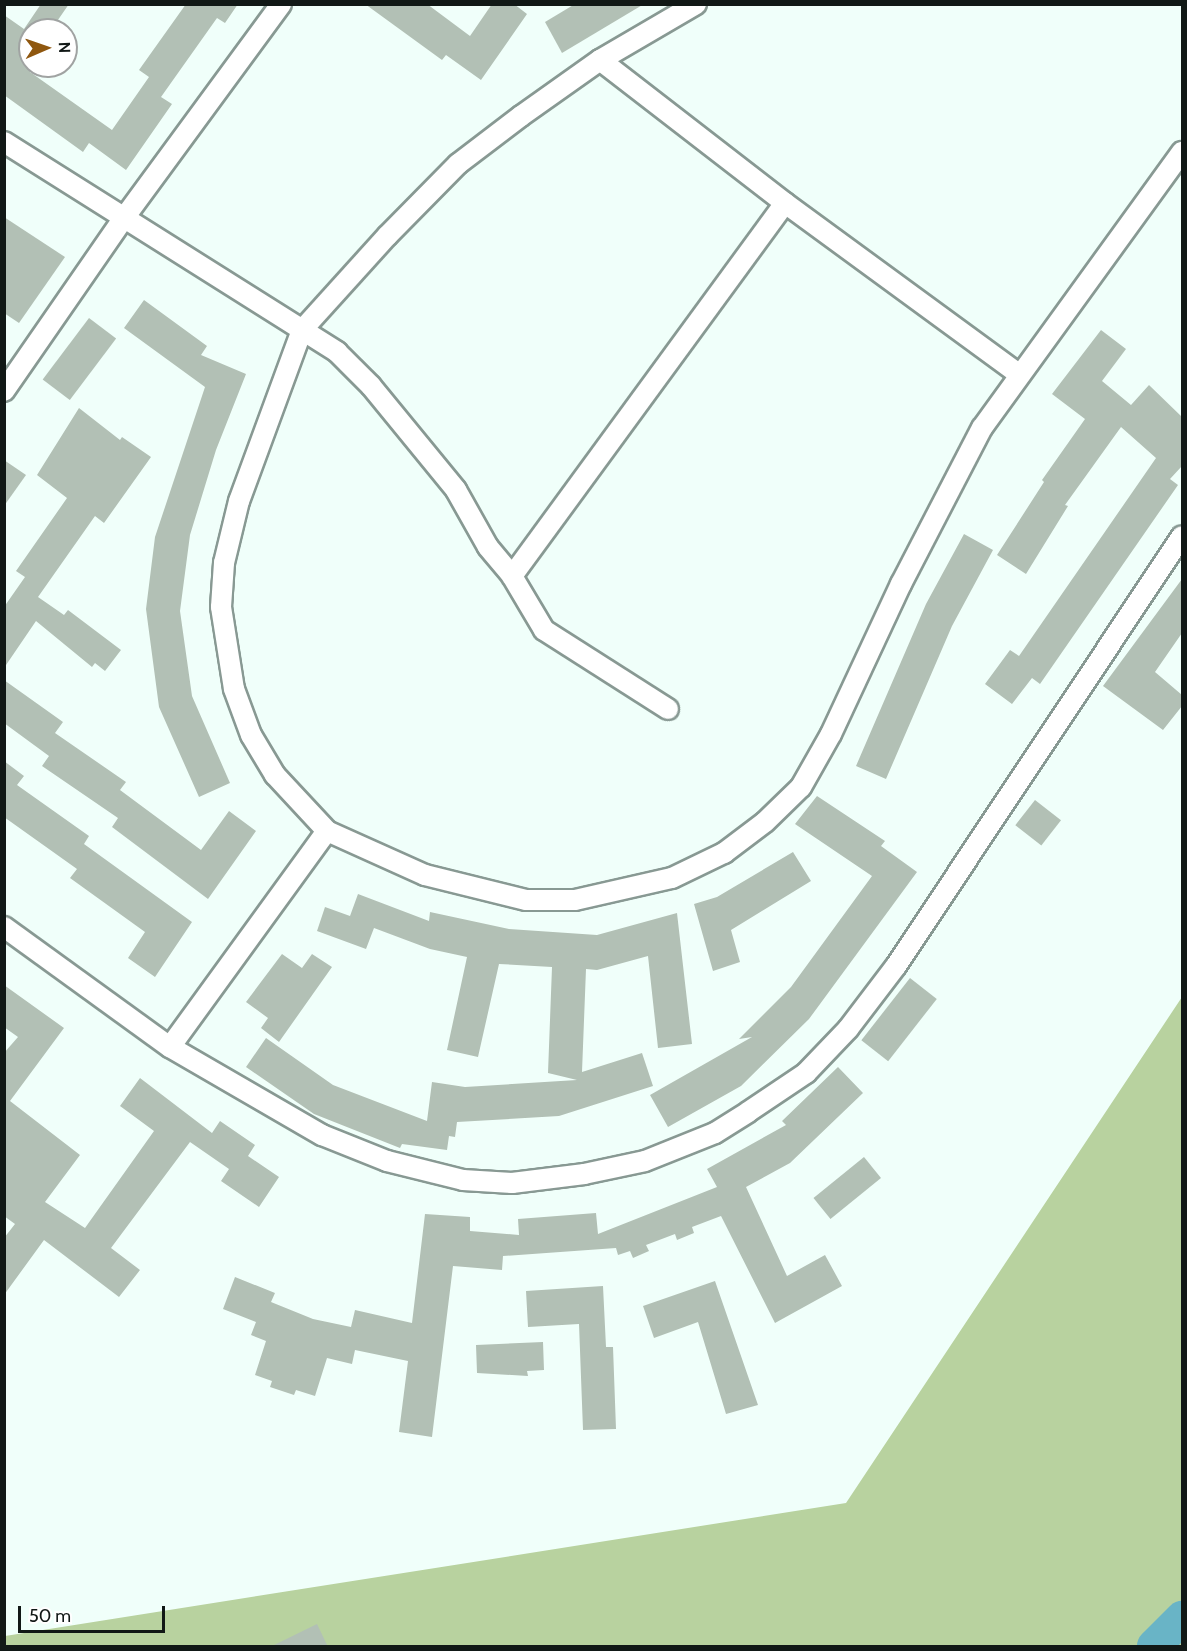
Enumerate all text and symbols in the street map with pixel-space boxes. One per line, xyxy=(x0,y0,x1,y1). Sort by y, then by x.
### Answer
north arrow xyxy=(18,18,78,78)
text: N xyxy=(55,41,74,53)
scale bar xyxy=(21,1594,168,1632)
text: 50 m xyxy=(29,1605,71,1627)

